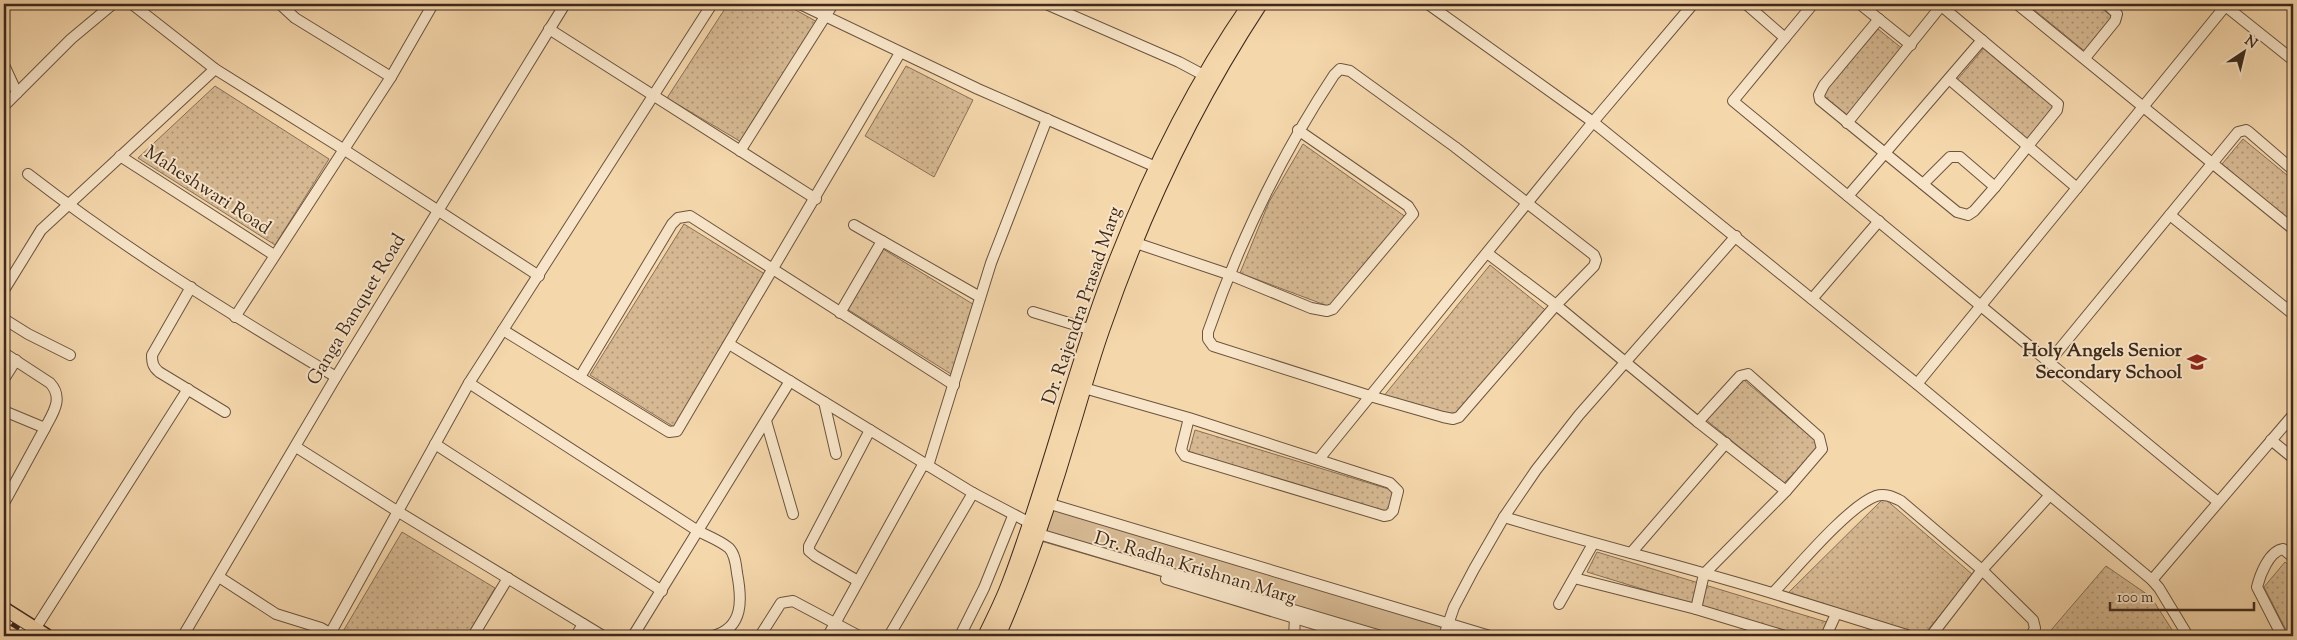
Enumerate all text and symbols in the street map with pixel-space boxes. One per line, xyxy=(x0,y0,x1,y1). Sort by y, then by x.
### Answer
north arrow xyxy=(2220,28,2270,78)
text: N xyxy=(2240,32,2261,54)
street label: Maheshwari Road xyxy=(138,140,276,242)
street label: Dr. Rajendra Prasad Marg xyxy=(1036,203,1130,409)
street label: Ganga Banquet Road xyxy=(301,229,413,391)
place label: Holy Angels Senior Secondary School xyxy=(2023,338,2183,387)
school or university icon: Holy Angels Senior Secondary School xyxy=(2186,351,2208,373)
street label: Dr. Radha Krishnan Marg xyxy=(1091,525,1299,613)
scale bar xyxy=(2110,580,2253,612)
text: 100 m xyxy=(2117,588,2154,609)

